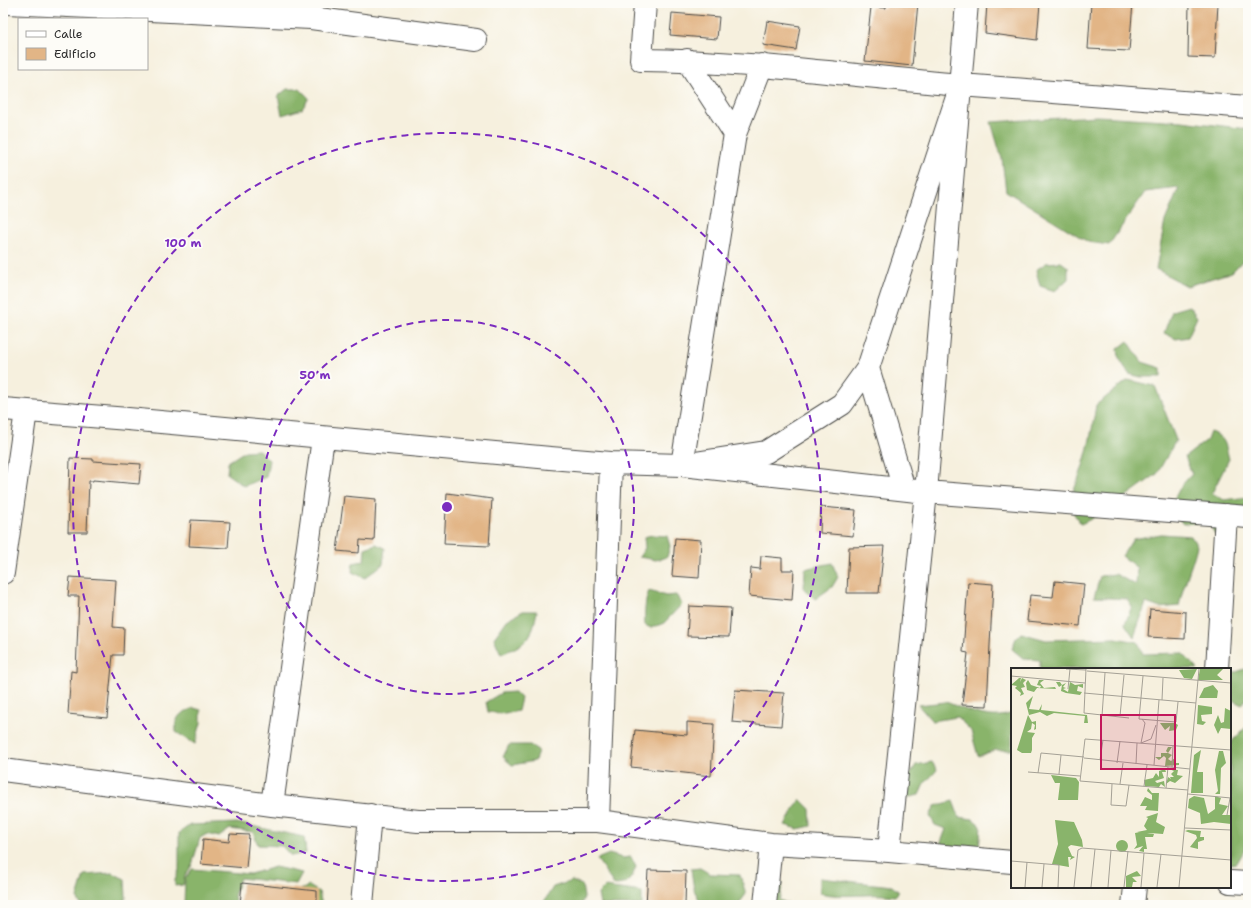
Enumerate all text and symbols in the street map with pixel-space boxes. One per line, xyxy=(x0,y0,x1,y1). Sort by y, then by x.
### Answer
legend xyxy=(18,18,148,70)
text: Calle xyxy=(54,26,83,42)
text: Edificio xyxy=(54,46,96,62)
text: 100 m xyxy=(165,235,202,251)
text: 50 m xyxy=(300,367,331,383)
centre of rings xyxy=(440,500,454,514)
inset map xyxy=(1011,668,1231,888)

